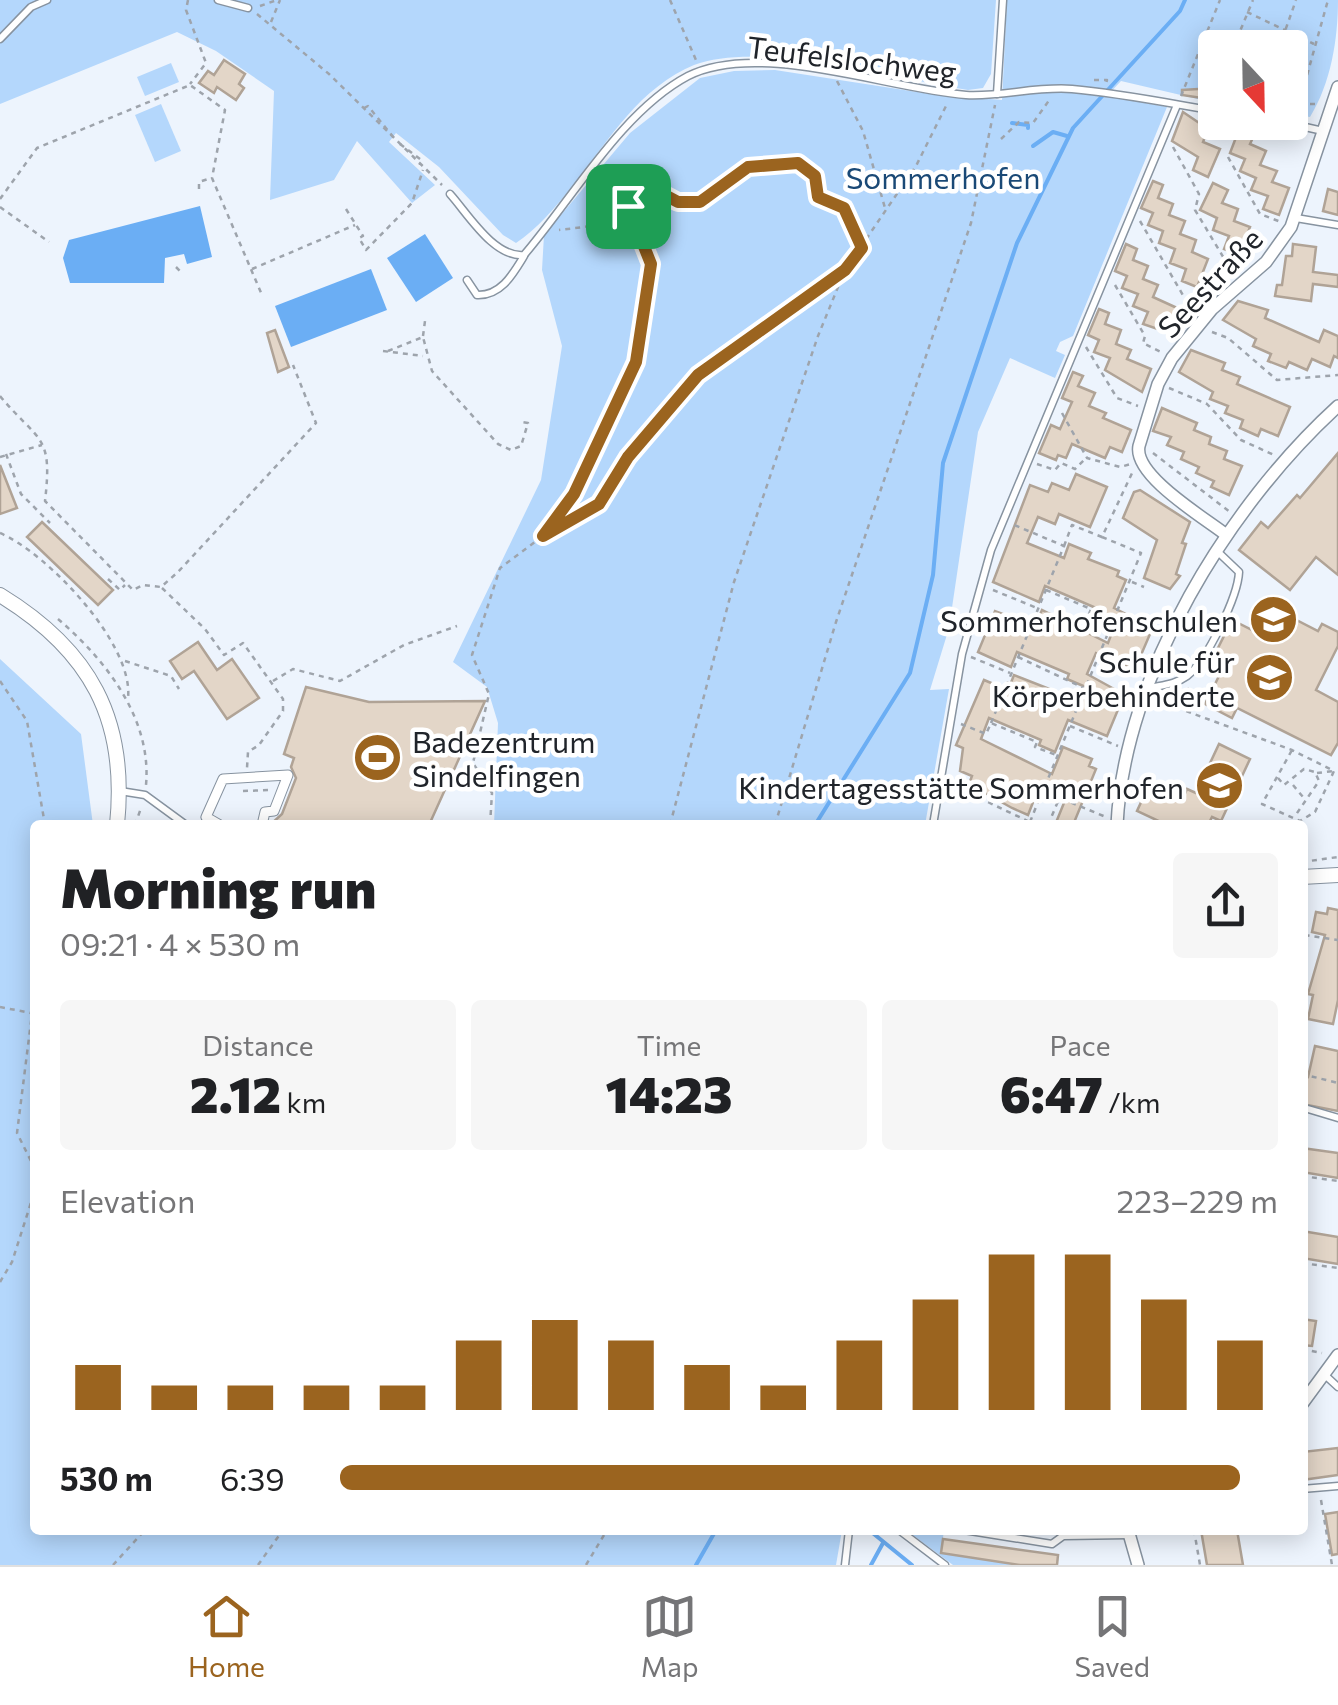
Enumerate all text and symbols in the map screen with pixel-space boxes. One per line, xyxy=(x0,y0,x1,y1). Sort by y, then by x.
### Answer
street label: Teufelslochweg xyxy=(745,27,959,89)
north arrow xyxy=(1198,30,1308,140)
map controls xyxy=(1198,30,1308,140)
park label: Sommerhofen xyxy=(846,158,1040,195)
pin xyxy=(586,164,671,249)
icon: arrive xyxy=(601,179,656,234)
street label: Seestraße xyxy=(1149,219,1269,345)
school or university icon: Sommerhofenschulen xyxy=(1247,593,1299,645)
place label: Sommerhofenschulen xyxy=(940,601,1238,638)
place label: Schule für Körperbehinderte xyxy=(992,642,1235,713)
school or university icon: Schule für Körperbehinderte xyxy=(1244,651,1296,703)
place label: Badezentrum Sindelfingen xyxy=(412,722,595,793)
sports icon: Badezentrum Sindelfingen xyxy=(351,731,403,783)
school or university icon: Kindertagesstätte Sommerhofen xyxy=(1193,760,1245,812)
place label: Kindertagesstätte Sommerhofen xyxy=(738,768,1184,805)
text: Morning run xyxy=(60,852,376,919)
button: share xyxy=(1173,853,1278,958)
text: 09:21 · 4 × 530 m xyxy=(60,923,300,963)
text: Distance xyxy=(202,1028,314,1062)
text: Time xyxy=(637,1028,701,1062)
text: Pace xyxy=(1050,1028,1110,1062)
text: 2.12 xyxy=(190,1062,281,1123)
text: 14:23 xyxy=(606,1062,732,1123)
text: 6:47 xyxy=(1000,1062,1103,1123)
text: km xyxy=(281,1085,326,1119)
text: /km xyxy=(1103,1085,1160,1119)
text: Elevation xyxy=(60,1180,195,1220)
text: 223–229 m xyxy=(1117,1180,1278,1220)
text: 530 m xyxy=(60,1458,153,1498)
text: 6:39 xyxy=(220,1458,285,1498)
tab: Home xyxy=(188,1589,265,1683)
tab: Map xyxy=(641,1589,699,1683)
tab: Saved xyxy=(1074,1589,1150,1683)

